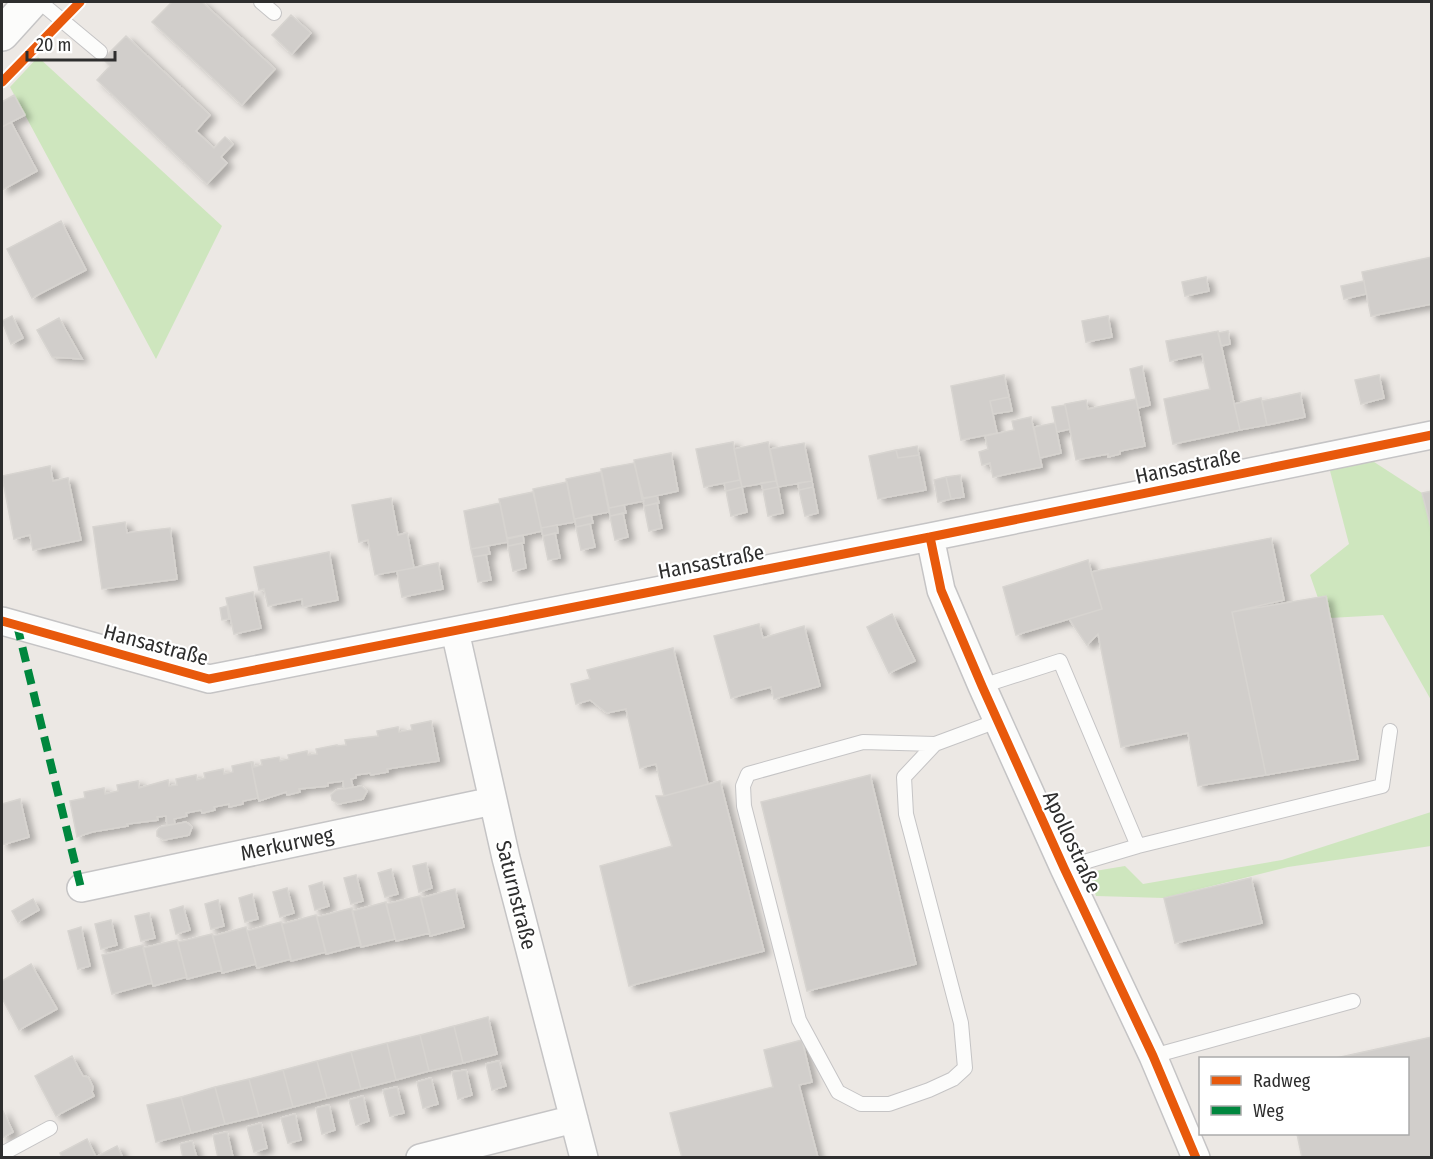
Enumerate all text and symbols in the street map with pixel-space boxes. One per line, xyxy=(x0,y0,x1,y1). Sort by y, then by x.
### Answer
scale bar xyxy=(27,24,116,62)
text: 20 m xyxy=(36,34,71,56)
street label: Hansastraße xyxy=(1133,442,1243,490)
street label: Hansastraße xyxy=(656,539,766,585)
street label: Hansastraße xyxy=(101,619,211,671)
street label: Apollostraße xyxy=(1037,787,1107,897)
street label: Merkurweg xyxy=(238,821,336,867)
street label: Saturnstraße xyxy=(490,838,542,952)
legend xyxy=(1199,1057,1409,1135)
text: Radweg xyxy=(1253,1070,1311,1092)
text: Weg xyxy=(1253,1100,1284,1122)

